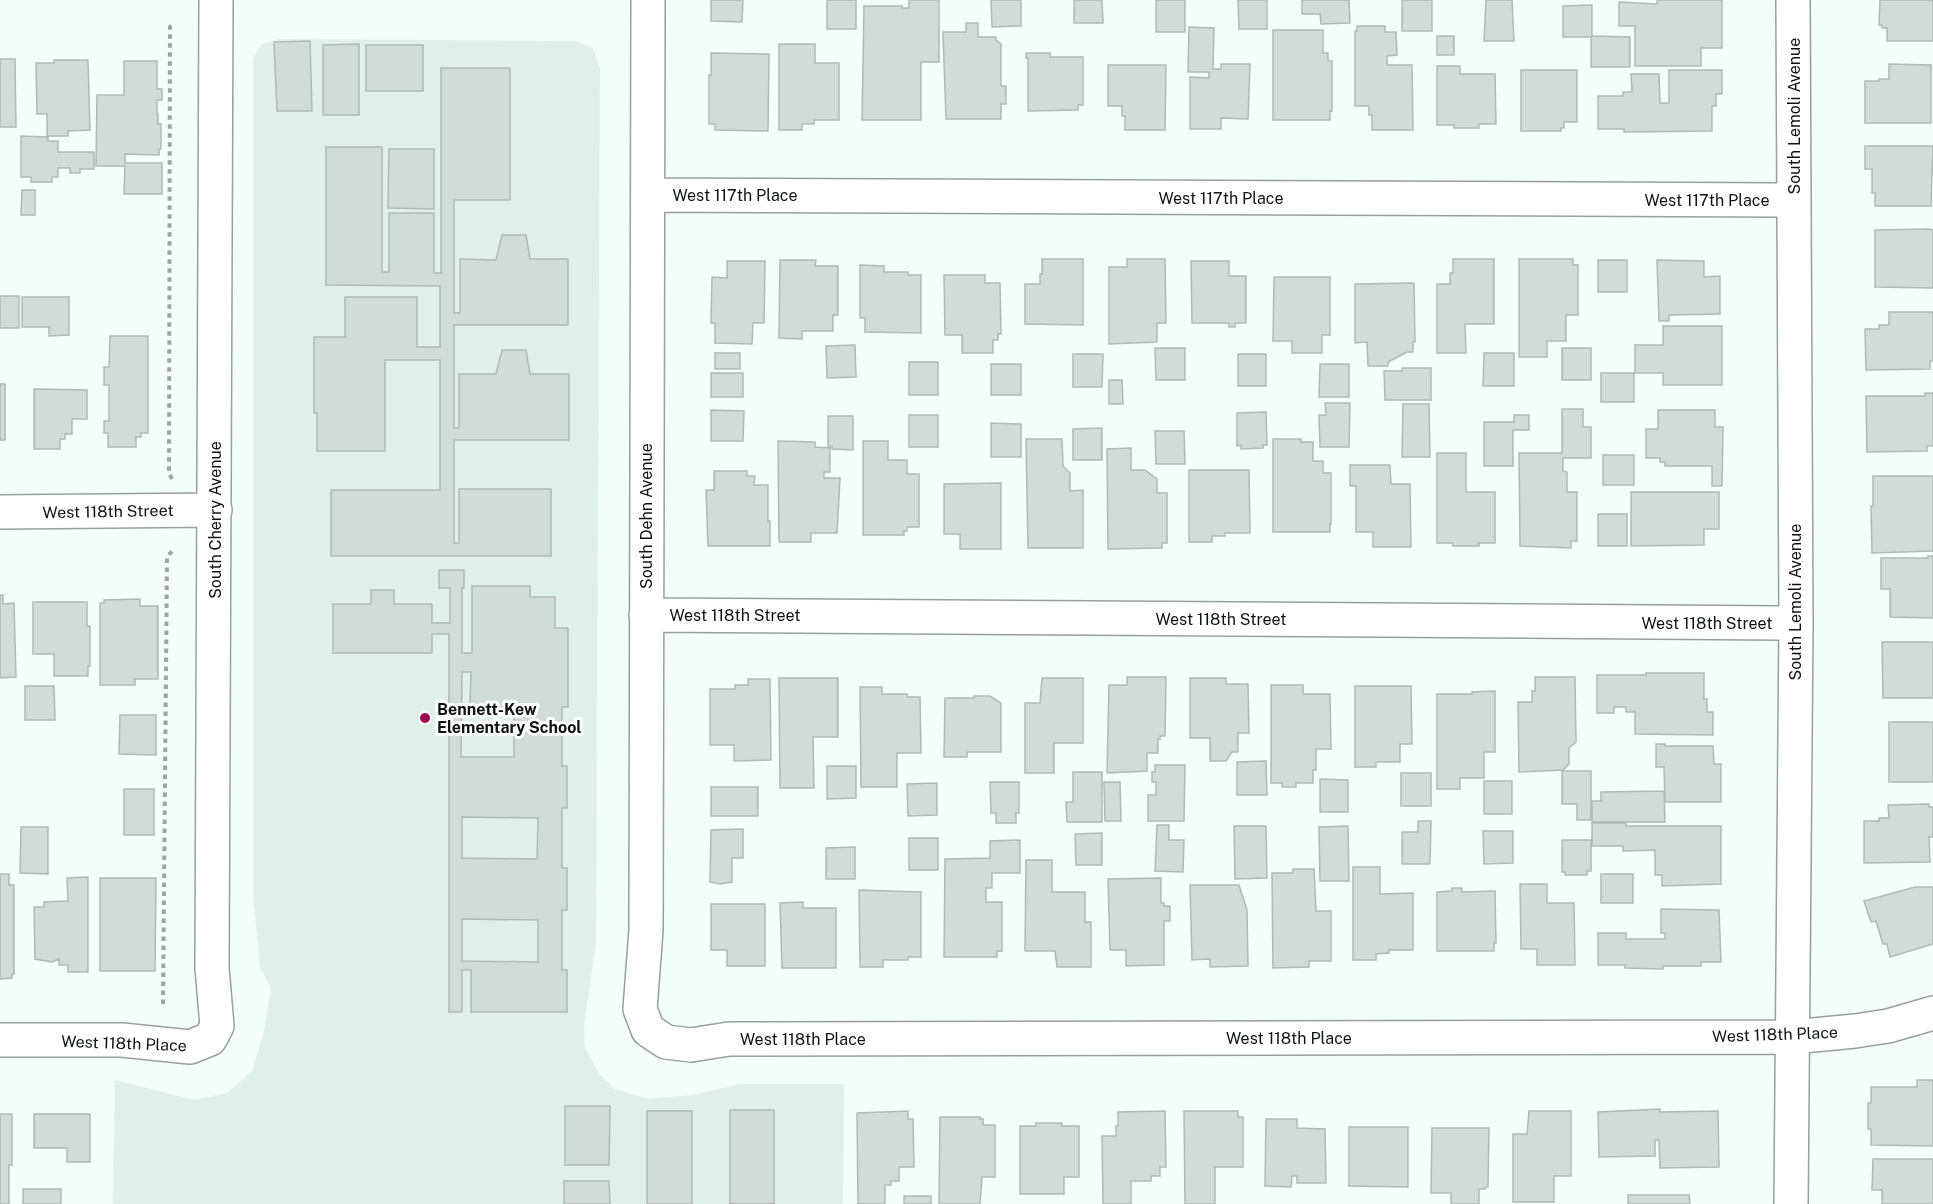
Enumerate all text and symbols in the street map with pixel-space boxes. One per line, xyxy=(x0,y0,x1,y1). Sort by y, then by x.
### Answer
street label: South Lemoli Avenue xyxy=(1785,38,1804,194)
street label: West 117th Place xyxy=(672,186,798,205)
street label: West 117th Place xyxy=(1158,189,1284,208)
street label: West 117th Place xyxy=(1644,191,1770,210)
street label: South Cherry Avenue xyxy=(206,441,225,599)
street label: South Dehn Avenue xyxy=(637,443,656,589)
street label: West 118th Street xyxy=(42,501,174,522)
street label: South Lemoli Avenue xyxy=(1786,524,1805,680)
street label: West 118th Street xyxy=(669,606,801,625)
street label: West 118th Street xyxy=(1155,610,1287,629)
street label: West 118th Street xyxy=(1641,614,1773,633)
place label: Bennett-Kew Elementary School xyxy=(437,700,582,737)
marker: Bennett-Kew Elementary School xyxy=(418,711,432,725)
street label: West 118th Place xyxy=(1712,1023,1838,1046)
street label: West 118th Place xyxy=(1226,1029,1352,1048)
street label: West 118th Place xyxy=(740,1030,866,1049)
street label: West 118th Place xyxy=(61,1032,187,1055)

